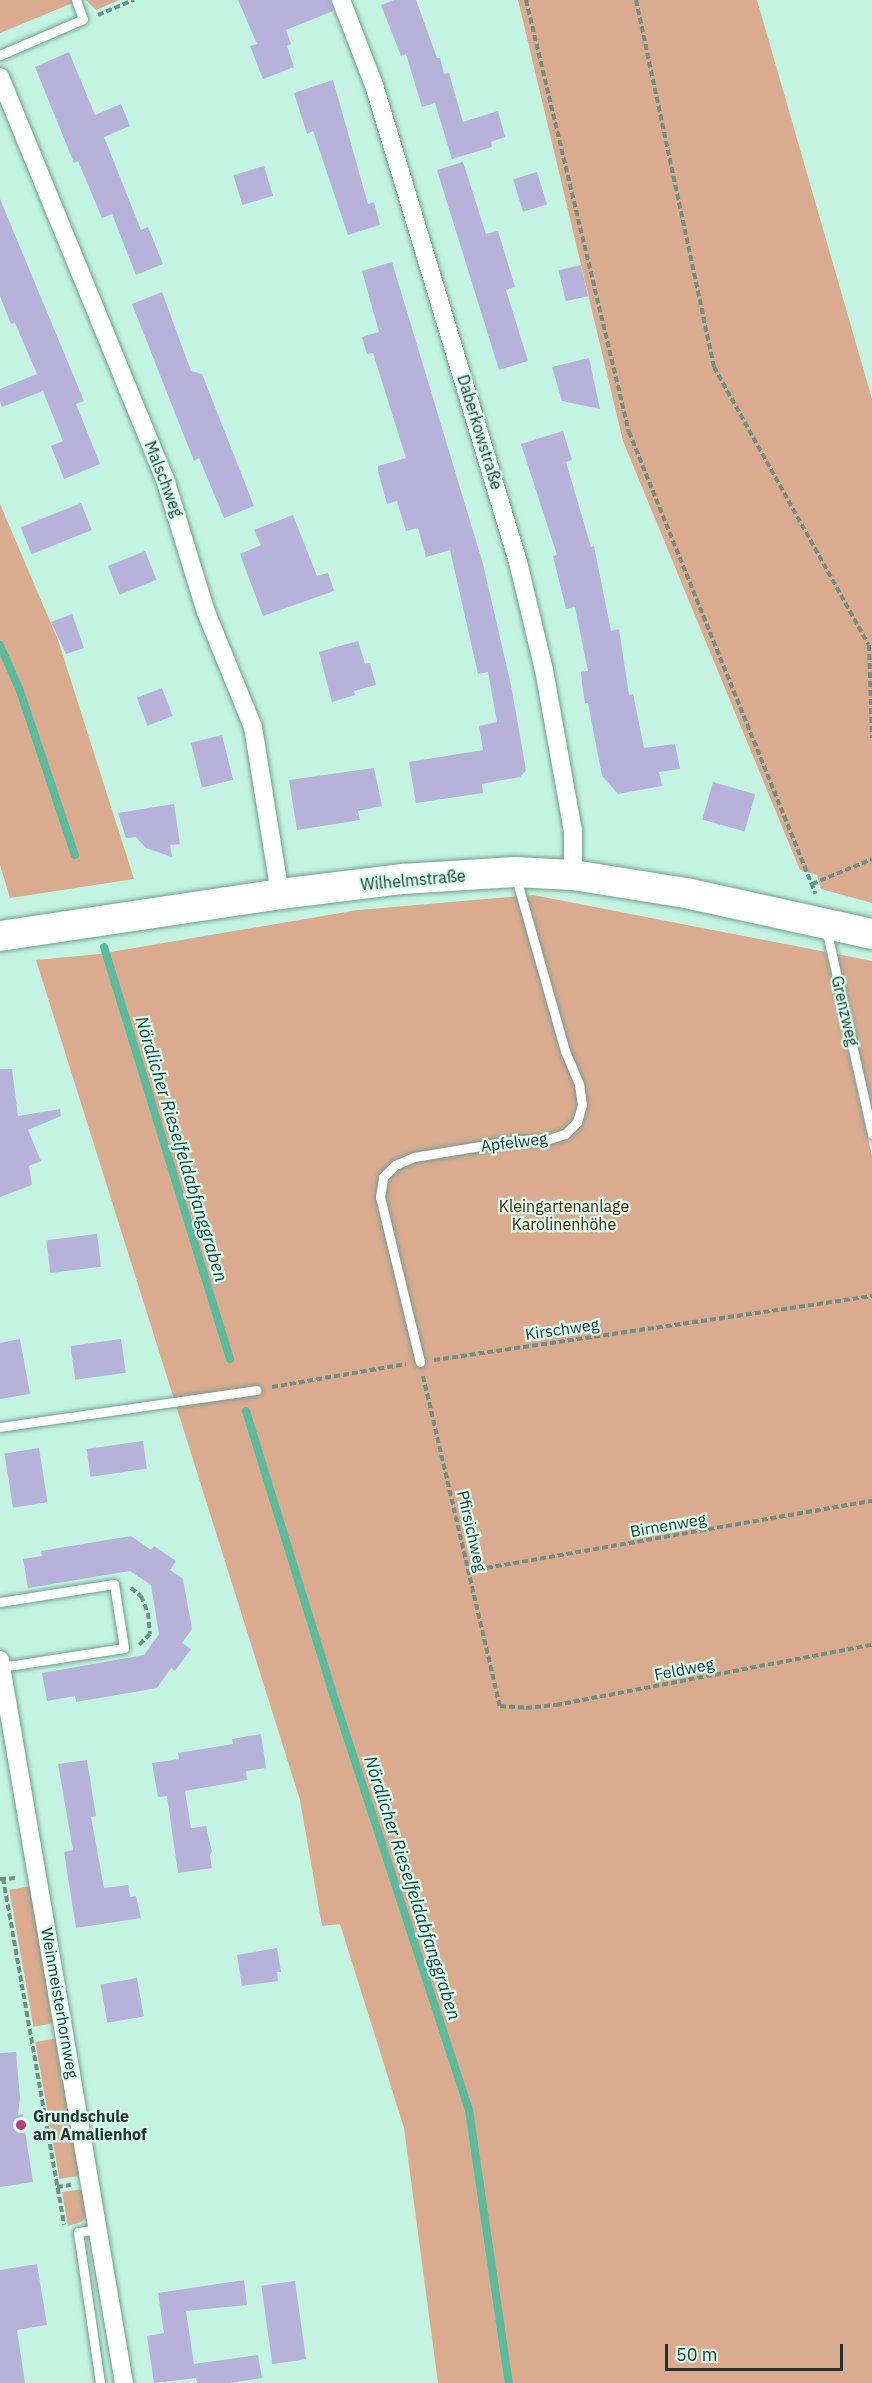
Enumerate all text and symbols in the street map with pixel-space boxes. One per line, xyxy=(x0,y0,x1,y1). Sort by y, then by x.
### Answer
street label: Daberkowstraße xyxy=(453,372,507,492)
street label: Malschweg xyxy=(141,438,187,520)
street label: Wilhelmstraße xyxy=(360,866,466,894)
street label: Grenzweg xyxy=(828,974,862,1048)
water label: Nördlicher Rieselfeldabfanggraben xyxy=(130,1014,232,1284)
street label: Apfelweg xyxy=(480,1128,548,1156)
park label: Kleingartenanlage Karolinenhöhe xyxy=(499,1196,629,1234)
street label: Kirschweg xyxy=(524,1314,600,1344)
street label: Pfirsichweg xyxy=(453,1488,491,1574)
street label: Birnenweg xyxy=(629,1509,707,1541)
street label: Feldweg xyxy=(653,1654,715,1684)
water label: Nördlicher Rieselfeldabfanggraben xyxy=(359,1753,465,2023)
street label: Weinmeisterhornweg xyxy=(37,1926,83,2080)
place label: Grundschule am Amalienhof xyxy=(33,2106,147,2144)
marker: Grundschule am Amalienhof xyxy=(14,2118,28,2132)
scale bar xyxy=(668,2332,846,2370)
text: 50 m xyxy=(676,2343,718,2366)

